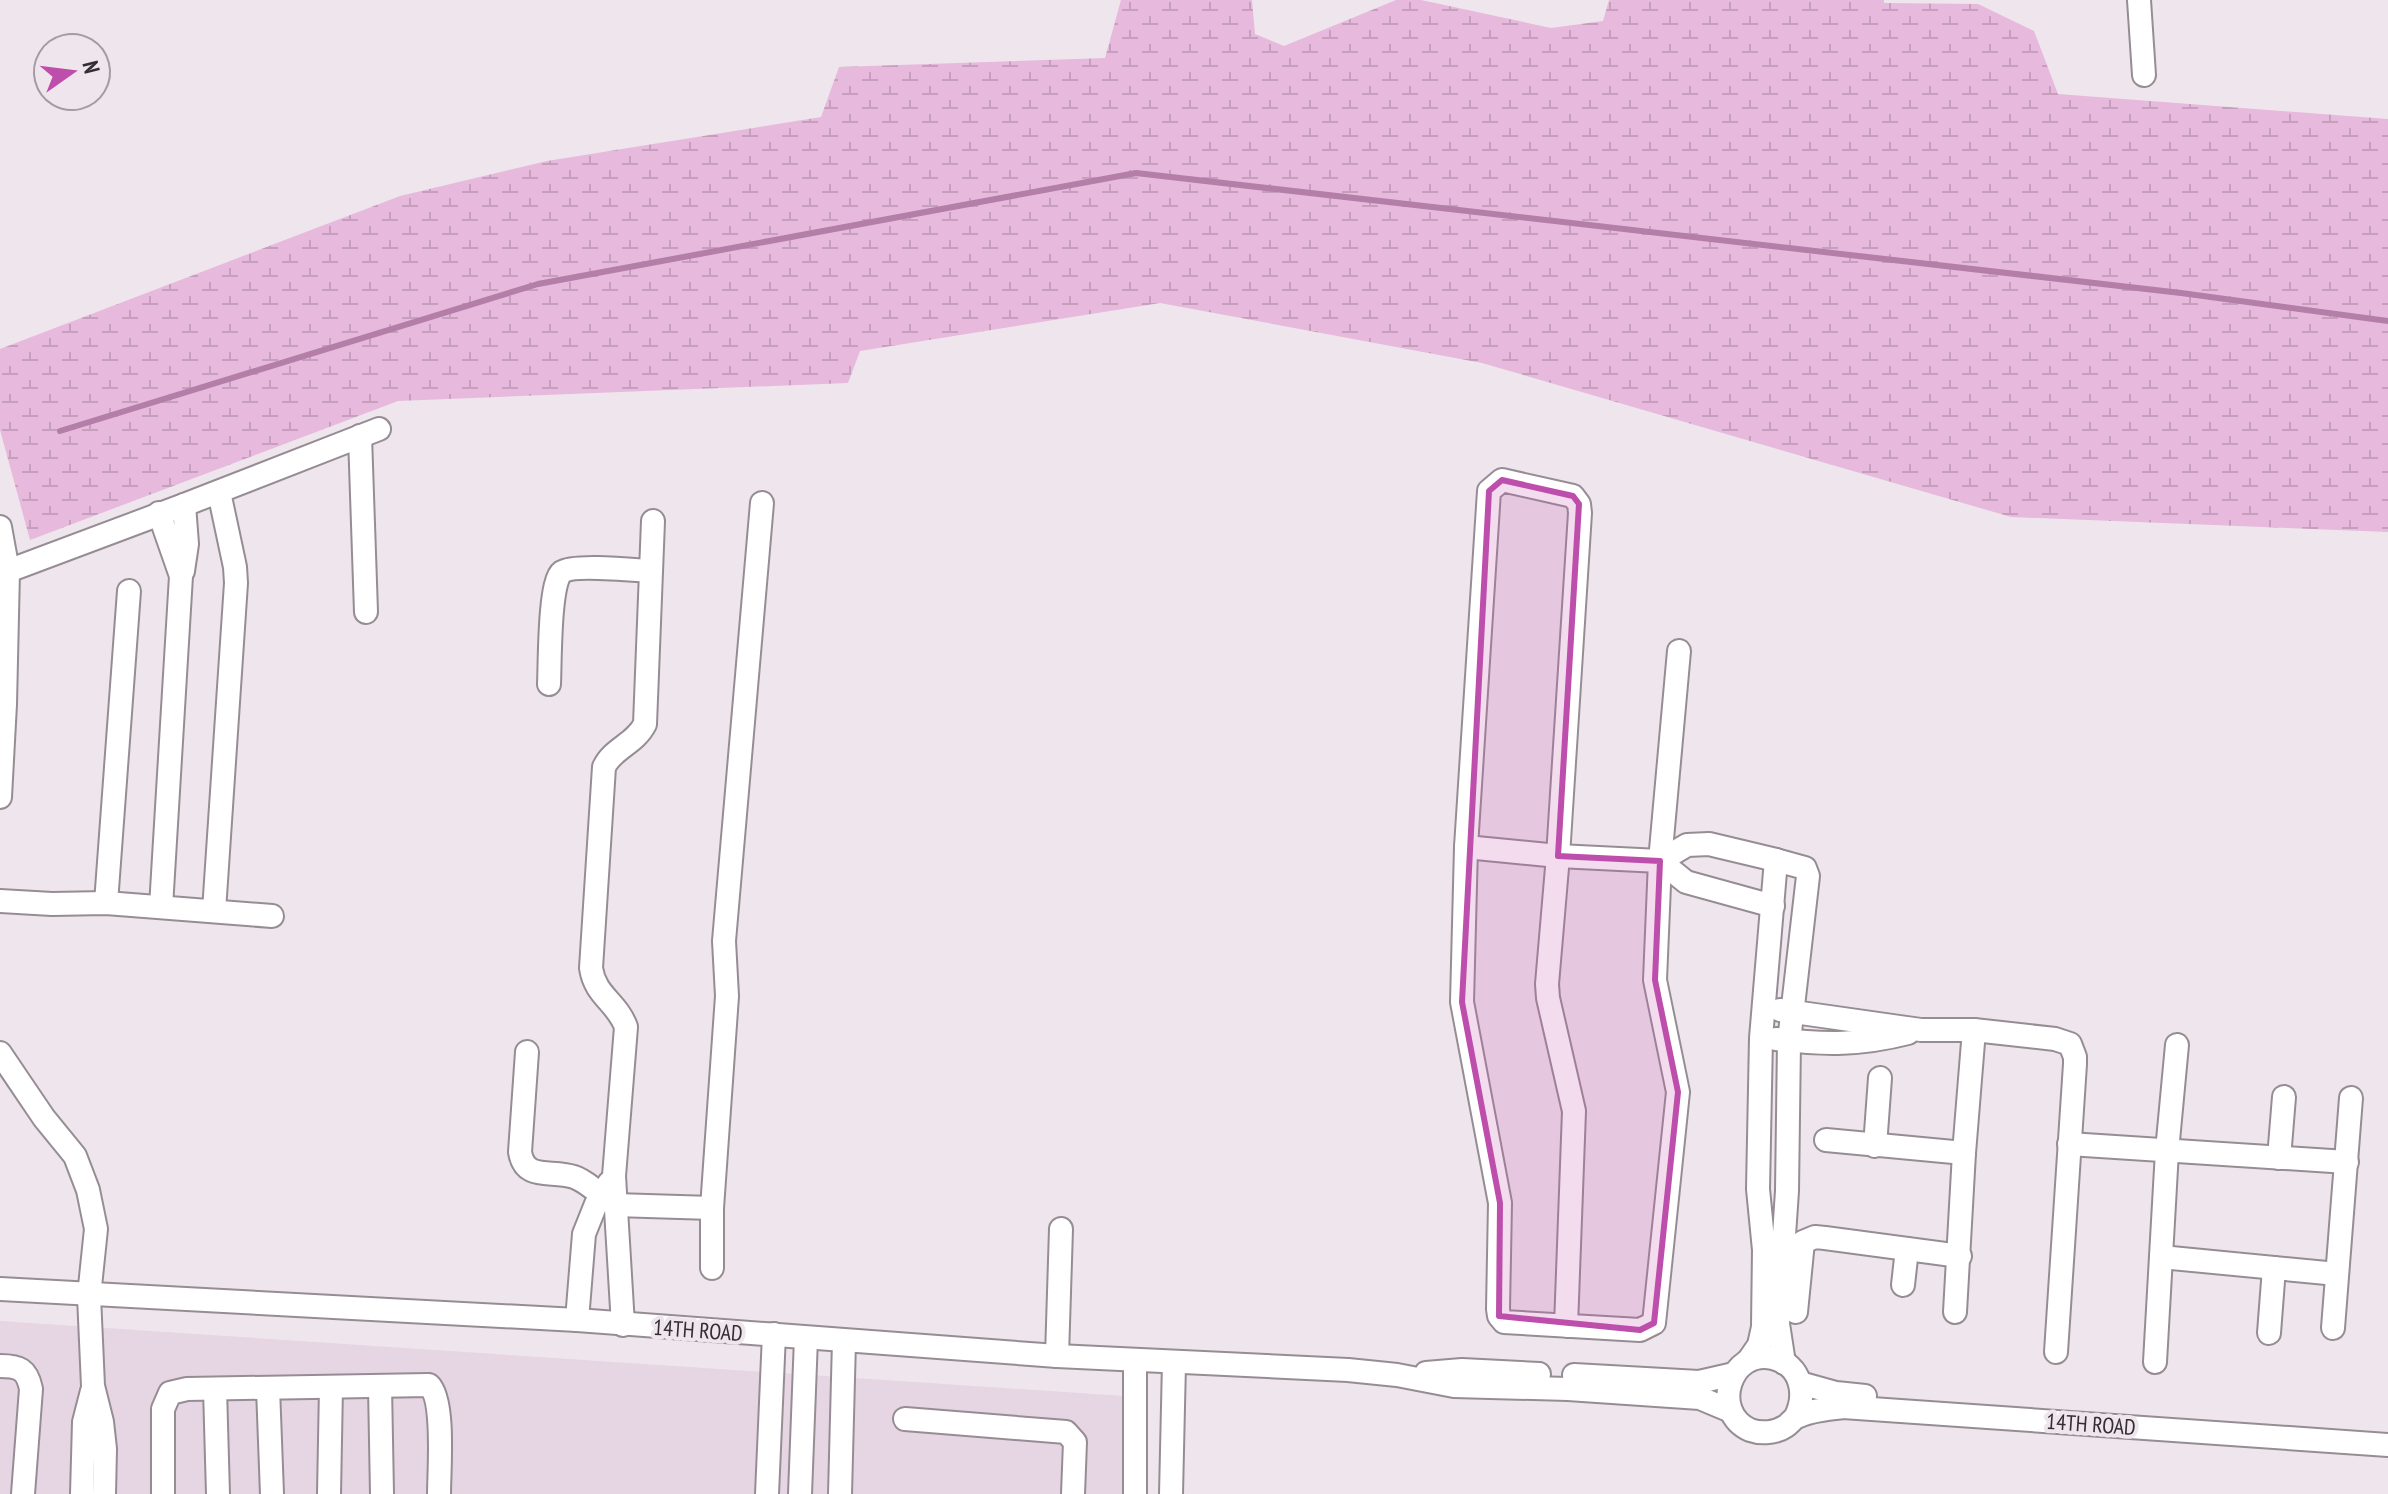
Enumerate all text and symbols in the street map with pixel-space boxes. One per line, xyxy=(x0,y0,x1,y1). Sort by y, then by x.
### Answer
north arrow xyxy=(32,32,112,112)
text: N xyxy=(76,58,106,76)
street label: 14TH ROAD xyxy=(652,1313,744,1347)
street label: 14TH ROAD xyxy=(2045,1407,2137,1441)

